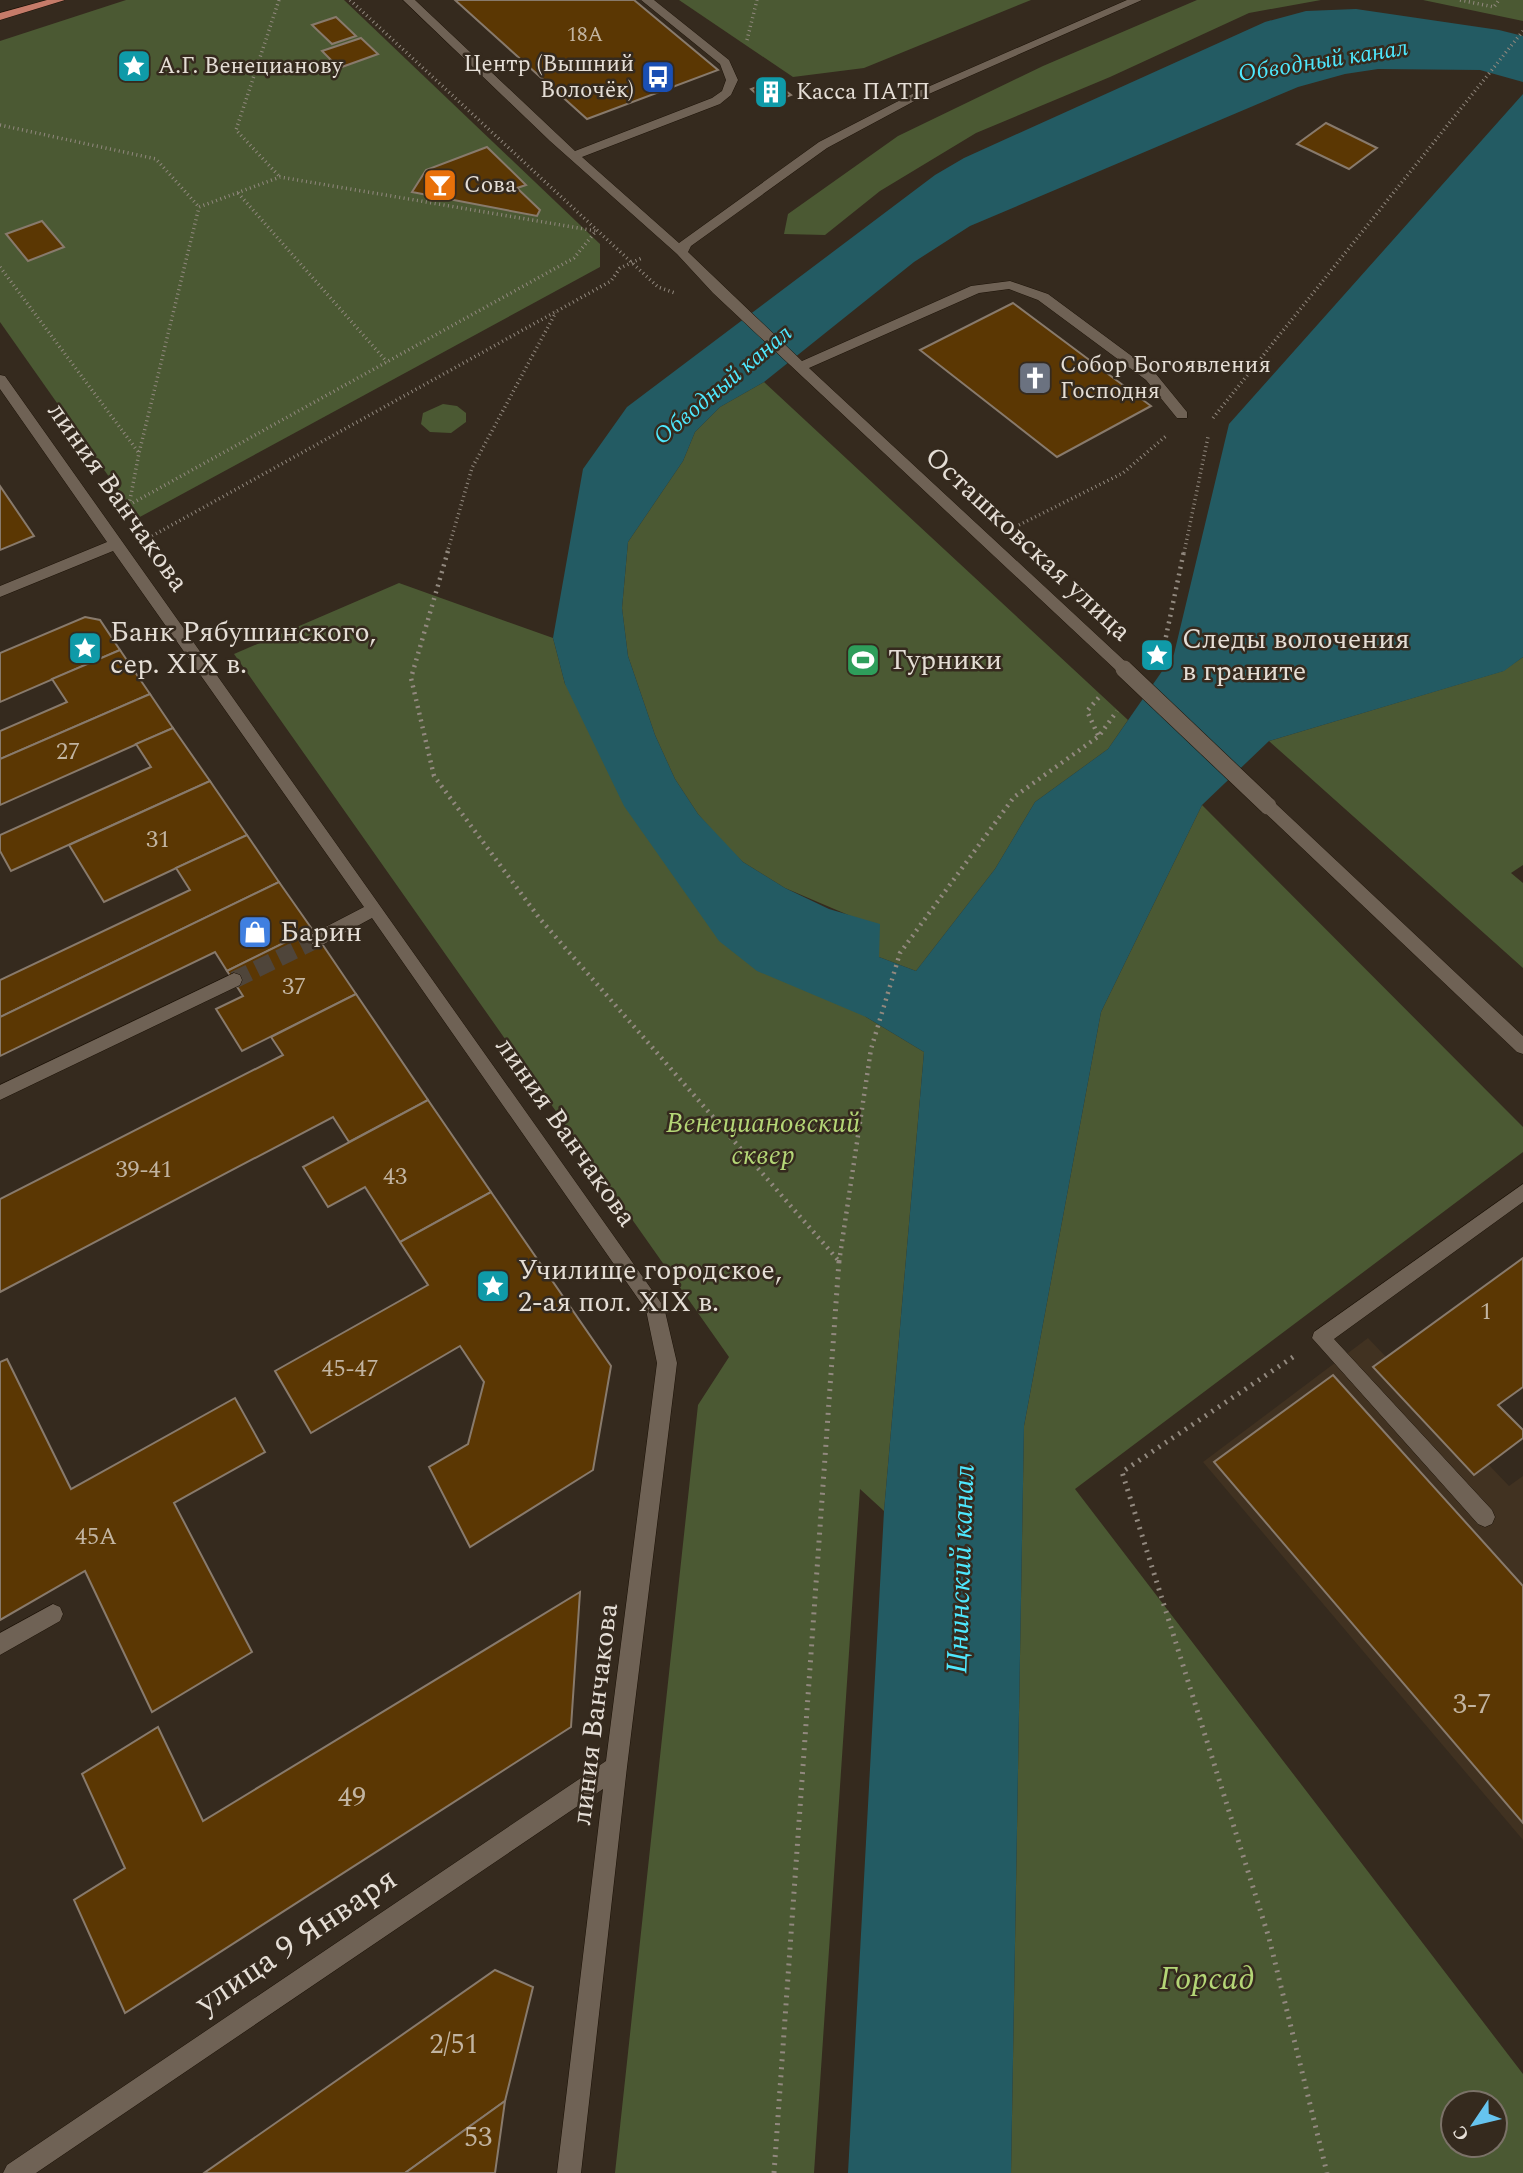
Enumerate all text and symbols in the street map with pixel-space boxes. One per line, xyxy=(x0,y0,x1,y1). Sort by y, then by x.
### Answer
house number: 18А xyxy=(567,19,604,51)
water label: Обводный канал xyxy=(1235,30,1411,92)
place icon: А.Г. Венецианову xyxy=(115,47,153,85)
place label: Центр (Вышний Волочёк) xyxy=(464,47,634,108)
place label: А.Г. Венецианову xyxy=(158,49,344,84)
bus stop icon: Центр (Вышний Волочёк) xyxy=(639,58,677,96)
building icon: Касса ПАТП xyxy=(752,73,790,111)
place label: Касса ПАТП xyxy=(796,75,930,110)
bar icon: Сова xyxy=(421,166,459,204)
place label: Сова xyxy=(464,168,517,203)
water label: Обводный канал xyxy=(646,316,800,454)
place label: Собор Богоявления Господня xyxy=(1060,348,1271,409)
church icon: Собор Богоявления Господня xyxy=(1016,359,1054,397)
street label: линия Ванчакова xyxy=(36,393,200,601)
street label: Осташковская улица xyxy=(915,436,1142,652)
place label: Банк Рябушинского, сер. XIX в. xyxy=(110,611,376,686)
place label: Следы волочения в граните xyxy=(1182,618,1410,693)
place icon: Банк Рябушинского, сер. XIX в. xyxy=(66,629,104,667)
place icon: Следы волочения в граните xyxy=(1138,636,1176,674)
place label: Турники xyxy=(888,639,1002,682)
sports icon: Турники xyxy=(844,641,882,679)
house number: 27 xyxy=(56,734,80,770)
house number: 31 xyxy=(146,822,170,858)
place label: Барин xyxy=(280,911,362,954)
shop icon: Барин xyxy=(236,913,274,951)
house number: 37 xyxy=(282,969,306,1005)
street label: линия Ванчакова xyxy=(484,1028,648,1236)
park label: Венециановский сквер xyxy=(666,1102,861,1177)
house number: 39-41 xyxy=(116,1152,173,1188)
house number: 43 xyxy=(383,1159,407,1195)
place label: Училище городское, 2-ая пол. XIX в. xyxy=(518,1249,782,1324)
place icon: Училище городское, 2-ая пол. XIX в. xyxy=(474,1267,512,1305)
house number: 1 xyxy=(1480,1294,1492,1330)
house number: 45-47 xyxy=(322,1351,379,1387)
water label: Цнинский канал xyxy=(934,1463,988,1674)
house number: 45А xyxy=(75,1519,117,1555)
street label: линия Ванчакова xyxy=(560,1600,630,1828)
house number: 3-7 xyxy=(1453,1683,1491,1726)
house number: 49 xyxy=(338,1776,366,1819)
street label: улица 9 Января xyxy=(184,1855,407,2028)
park label: Горсад xyxy=(1159,1954,1255,2004)
house number: 2/51 xyxy=(429,2023,479,2066)
north arrow xyxy=(1439,2089,1509,2159)
house number: 53 xyxy=(464,2116,492,2159)
text: С xyxy=(1446,2119,1477,2147)

